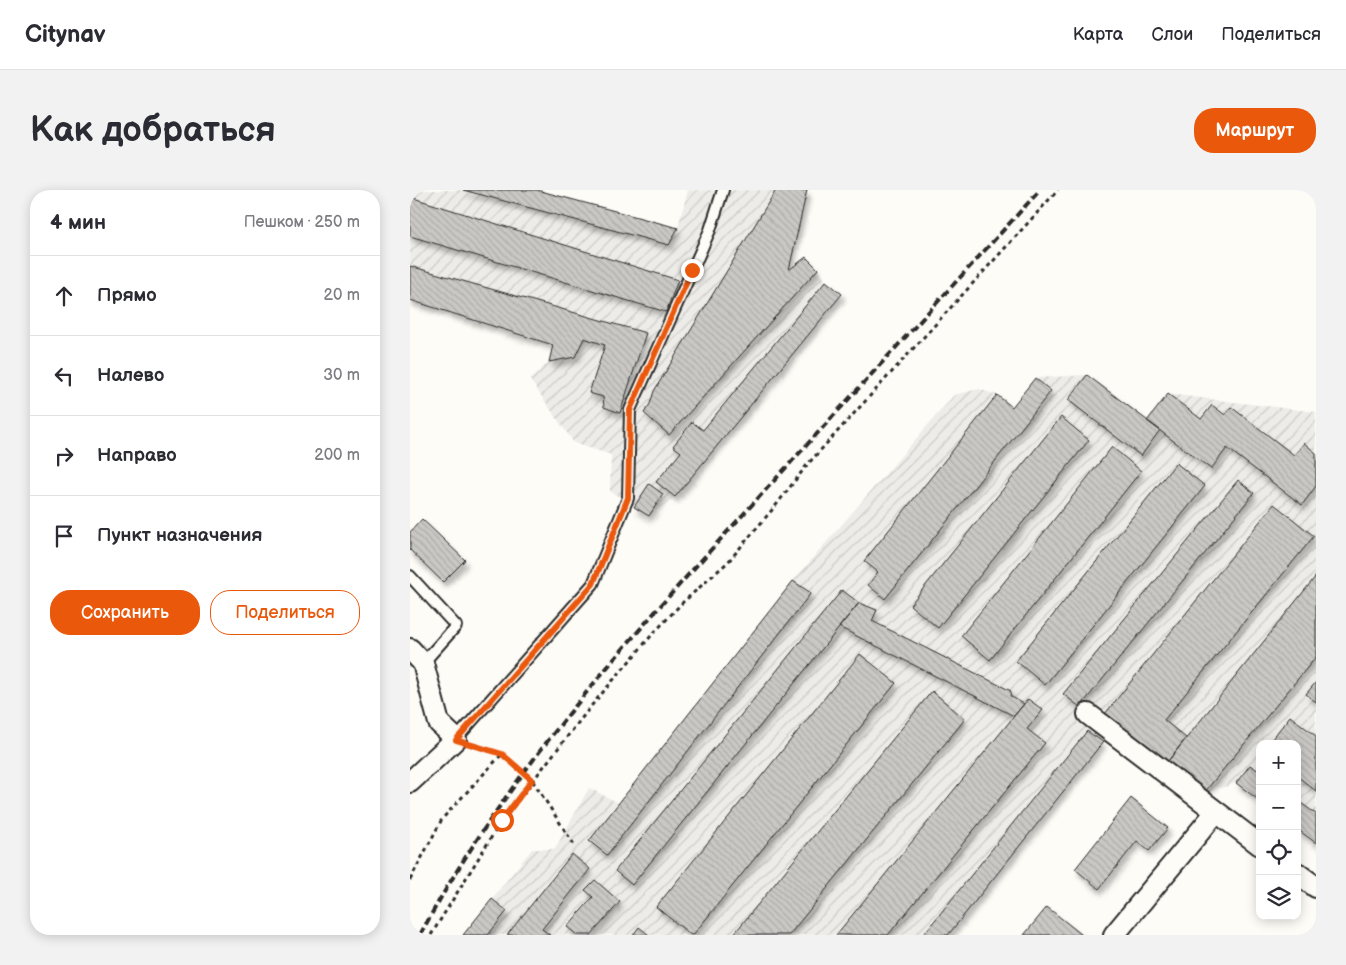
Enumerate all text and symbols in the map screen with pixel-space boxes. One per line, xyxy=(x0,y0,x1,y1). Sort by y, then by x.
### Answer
text: Citynav xyxy=(25,20,106,49)
text: Карта xyxy=(1073,24,1123,45)
text: Слои xyxy=(1151,24,1193,45)
text: Поделиться xyxy=(1221,24,1321,45)
button: Маршрут xyxy=(1194,108,1316,153)
text: Как добраться xyxy=(30,109,276,152)
text: 4 мин xyxy=(50,210,106,235)
text: Пешком · 250 m xyxy=(244,213,360,232)
route end xyxy=(681,259,704,282)
icon: ahead xyxy=(50,282,78,310)
text: Прямо xyxy=(97,284,157,307)
text: 20 m xyxy=(324,286,360,305)
icon: left xyxy=(50,362,78,390)
text: Налево xyxy=(97,364,164,387)
text: 30 m xyxy=(323,366,360,385)
icon: right xyxy=(50,442,78,470)
text: Направо xyxy=(97,444,177,467)
text: 200 m xyxy=(314,446,360,465)
icon: arrive xyxy=(50,522,78,550)
text: Пункт назначения xyxy=(97,524,262,547)
button: Сохранить xyxy=(50,590,200,635)
button: Поделиться xyxy=(210,590,360,635)
map controls xyxy=(1256,740,1301,920)
button: + xyxy=(1256,740,1301,785)
button: − xyxy=(1256,785,1301,830)
route start xyxy=(491,809,514,832)
button: locate xyxy=(1256,830,1301,875)
button: layers xyxy=(1256,875,1301,920)

